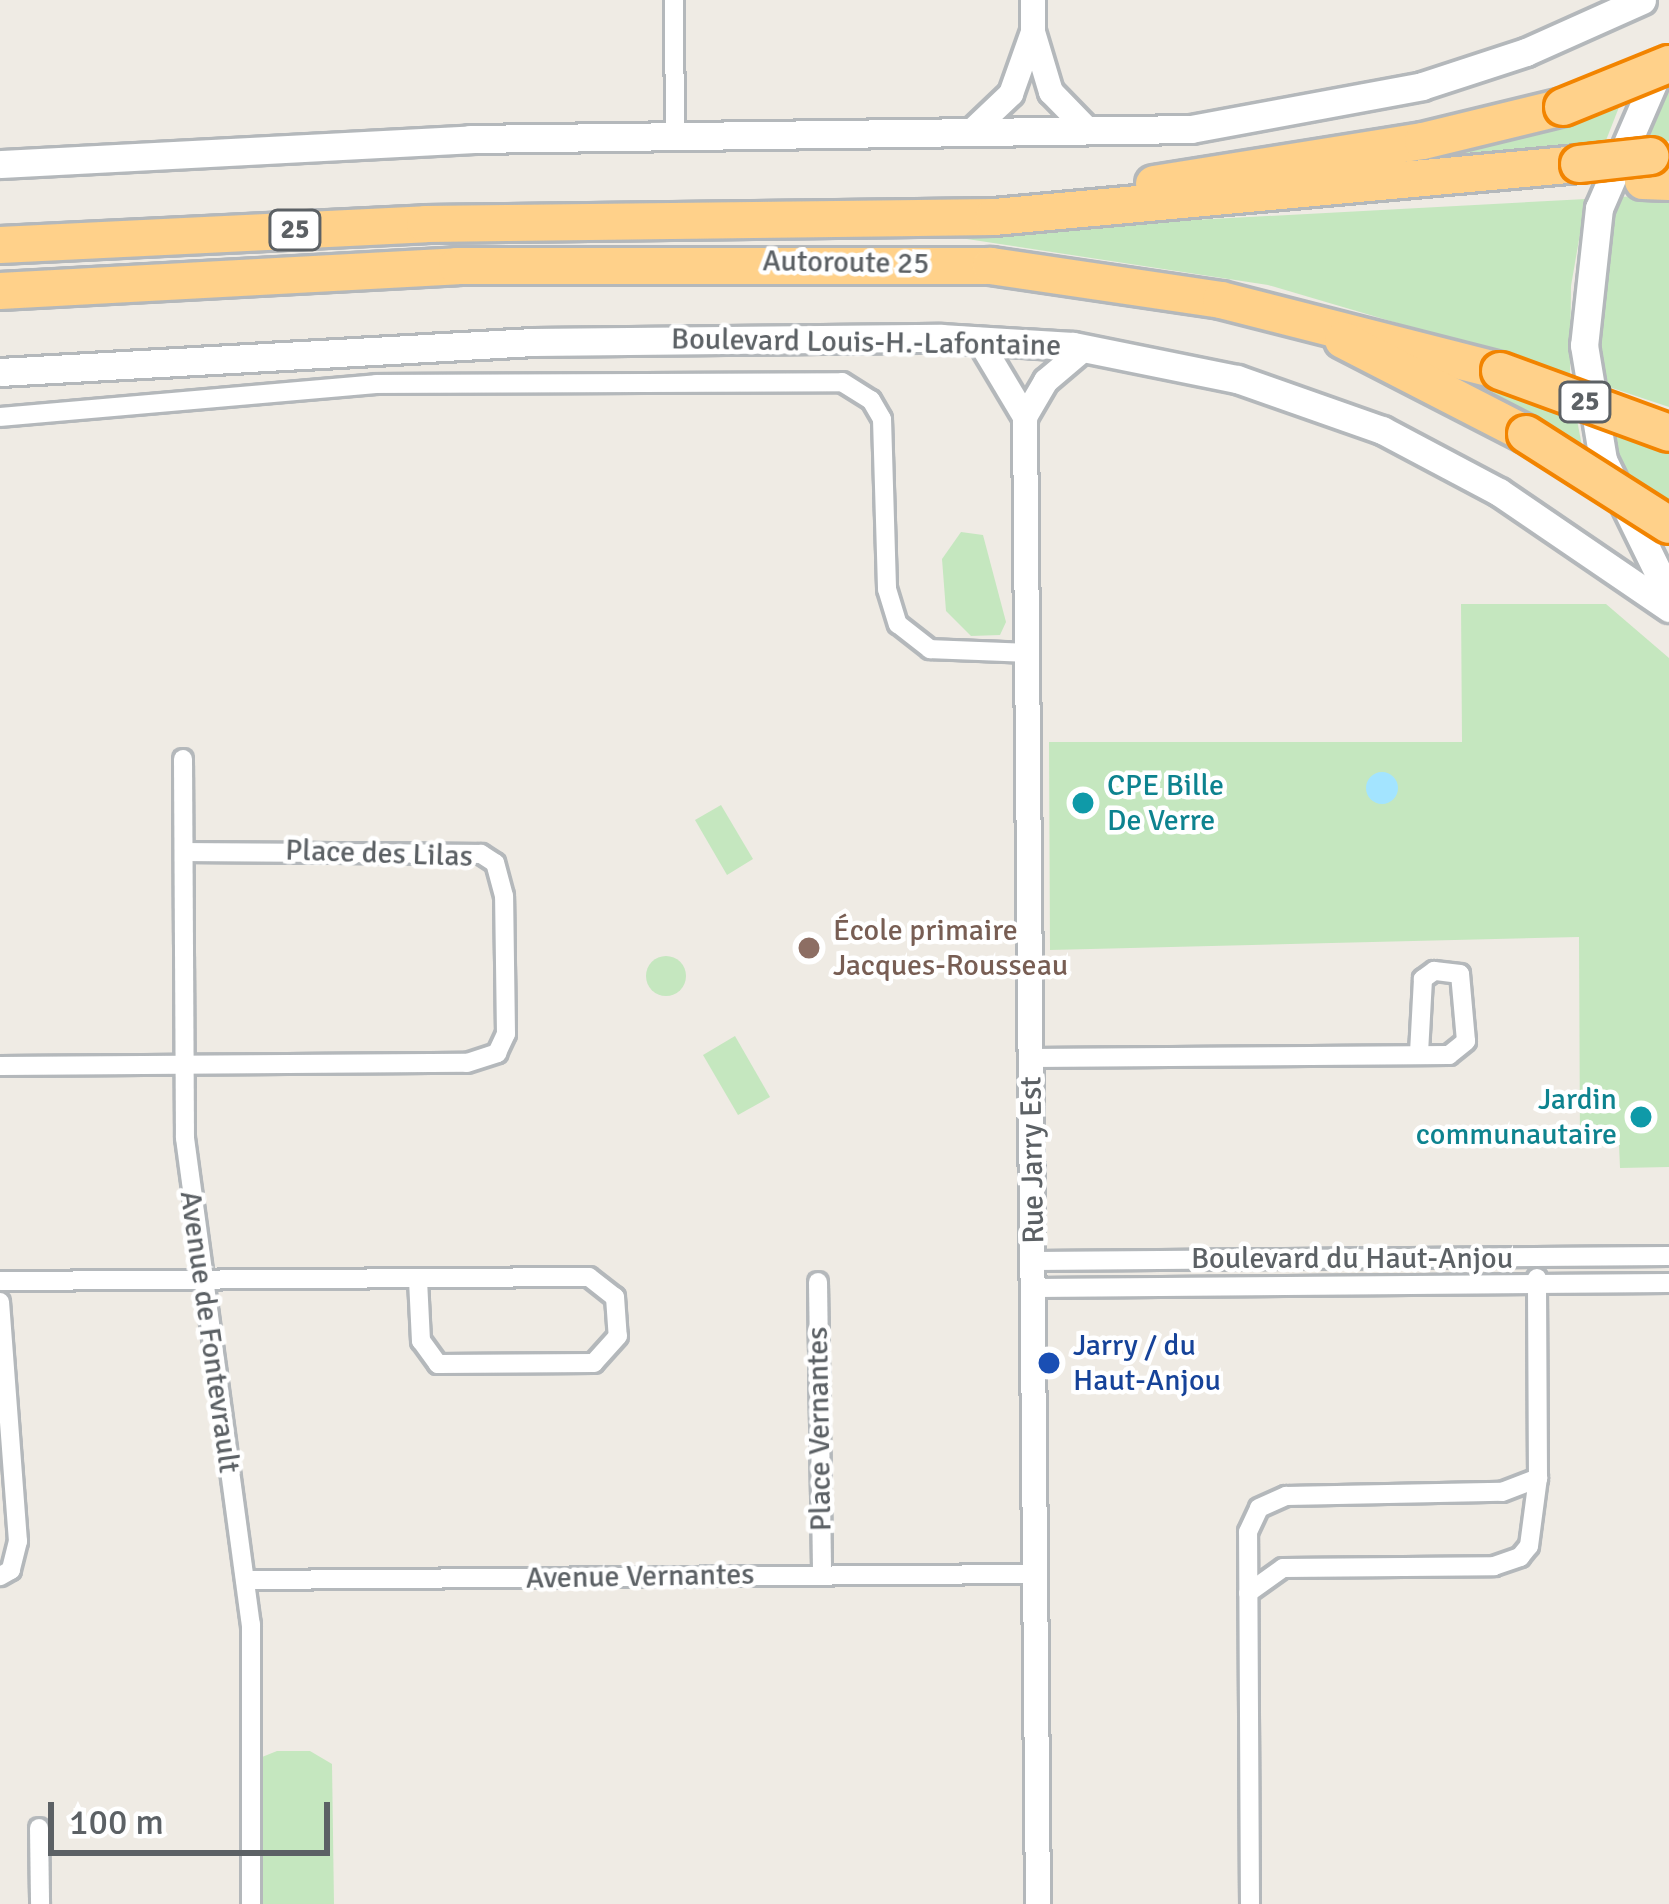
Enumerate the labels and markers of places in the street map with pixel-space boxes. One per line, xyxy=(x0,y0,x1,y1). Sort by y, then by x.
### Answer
place label: CPE Bille De Verre xyxy=(1107,768,1224,838)
marker: CPE Bille De Verre xyxy=(1070,790,1096,816)
place label: École primaire Jacques-Rousseau xyxy=(833,913,1068,984)
marker: École primaire Jacques-Rousseau xyxy=(796,935,822,961)
place label: Jardin communautaire xyxy=(1416,1082,1617,1152)
marker: Jardin communautaire xyxy=(1628,1104,1654,1130)
place label: Jarry / du Haut-Anjou xyxy=(1073,1328,1221,1398)
marker: Jarry / du Haut-Anjou xyxy=(1036,1350,1062,1376)

